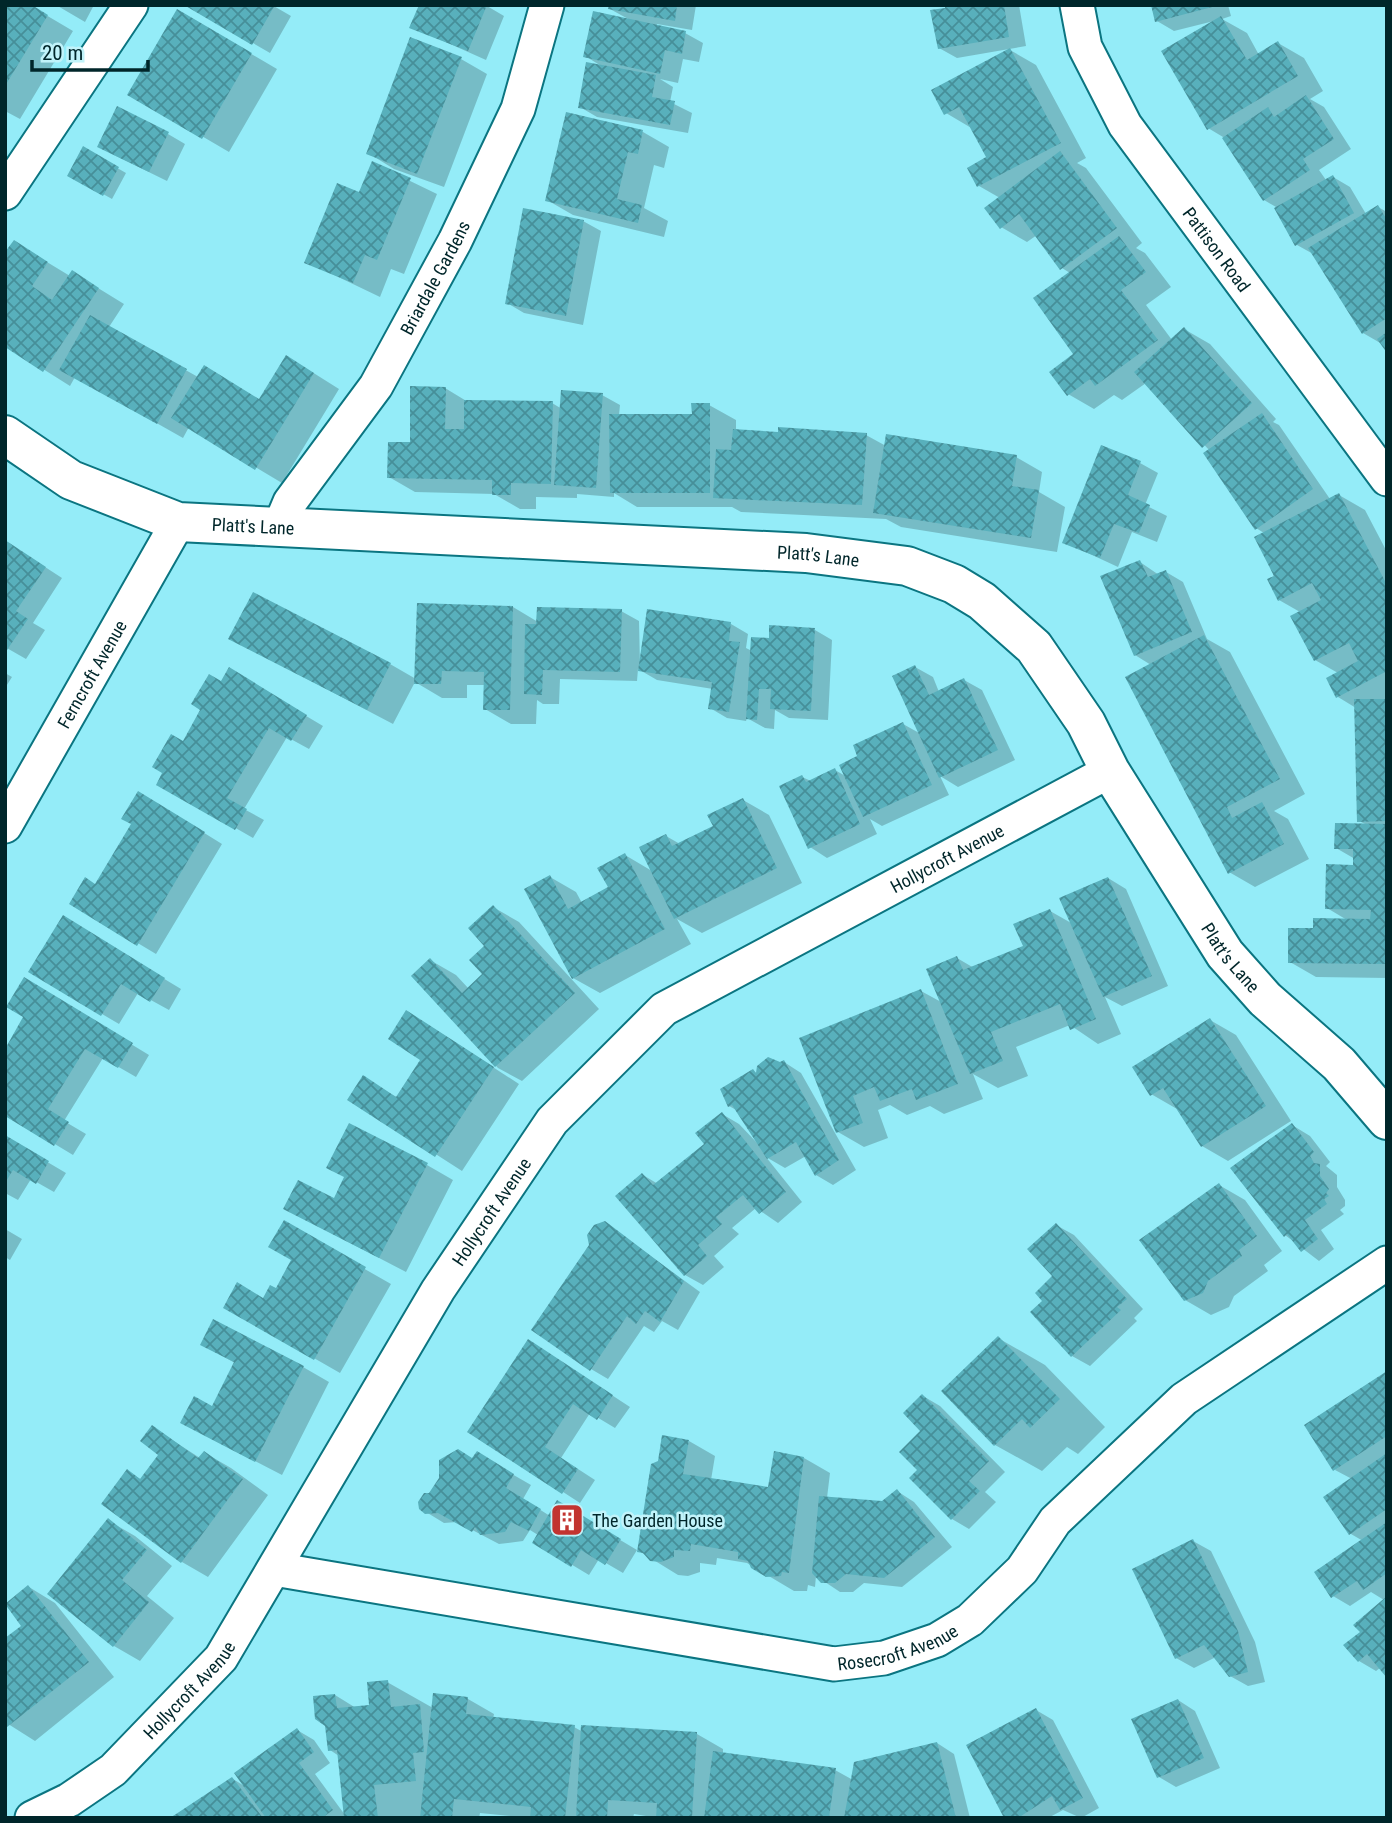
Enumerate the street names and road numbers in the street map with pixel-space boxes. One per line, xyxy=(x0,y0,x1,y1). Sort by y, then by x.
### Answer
street label: Pattison Road xyxy=(1179,203,1255,296)
street label: Briardale Gardens xyxy=(396,217,474,338)
street label: Platt's Lane xyxy=(211,513,295,538)
street label: Platt's Lane xyxy=(777,541,861,570)
street label: Ferncroft Avenue xyxy=(53,616,131,732)
street label: Hollycroft Avenue xyxy=(886,819,1007,897)
street label: Platt's Lane xyxy=(1197,919,1264,996)
street label: Hollycroft Avenue xyxy=(447,1153,535,1269)
street label: Rosecroft Avenue xyxy=(836,1620,961,1674)
street label: Hollycroft Avenue xyxy=(139,1637,239,1743)

